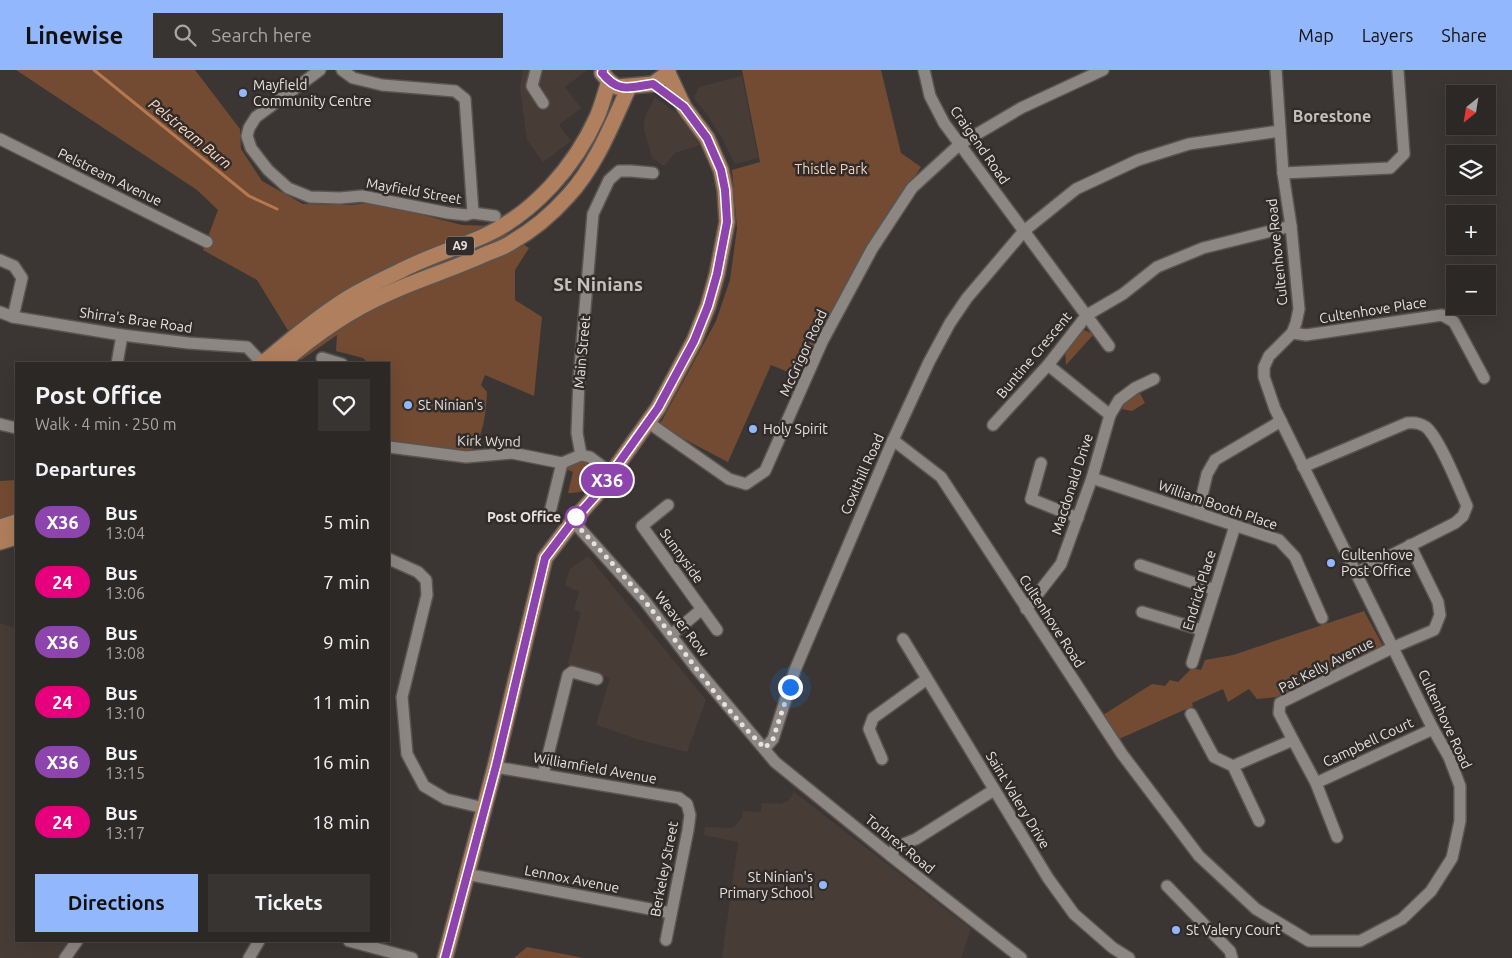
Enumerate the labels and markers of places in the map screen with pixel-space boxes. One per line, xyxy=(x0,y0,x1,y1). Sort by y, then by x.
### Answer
place label: Mayfield Community Centre xyxy=(253,77,372,109)
marker: Mayfield Community Centre xyxy=(237,87,249,99)
place label: St Ninian's xyxy=(418,397,483,413)
marker: St Ninian's xyxy=(402,399,414,411)
place label: Holy Spirit xyxy=(763,421,828,437)
marker: Holy Spirit xyxy=(747,423,759,435)
marker: Post Office xyxy=(565,506,587,528)
place label: Post Office xyxy=(487,509,561,525)
place label: Cultenhove Post Office xyxy=(1341,547,1413,579)
marker: Cultenhove Post Office xyxy=(1325,557,1337,569)
place label: St Ninian's Primary School xyxy=(719,869,813,901)
marker: St Ninian's Primary School xyxy=(817,879,829,891)
place label: St Valery Court xyxy=(1186,922,1281,938)
marker: St Valery Court xyxy=(1170,924,1182,936)

